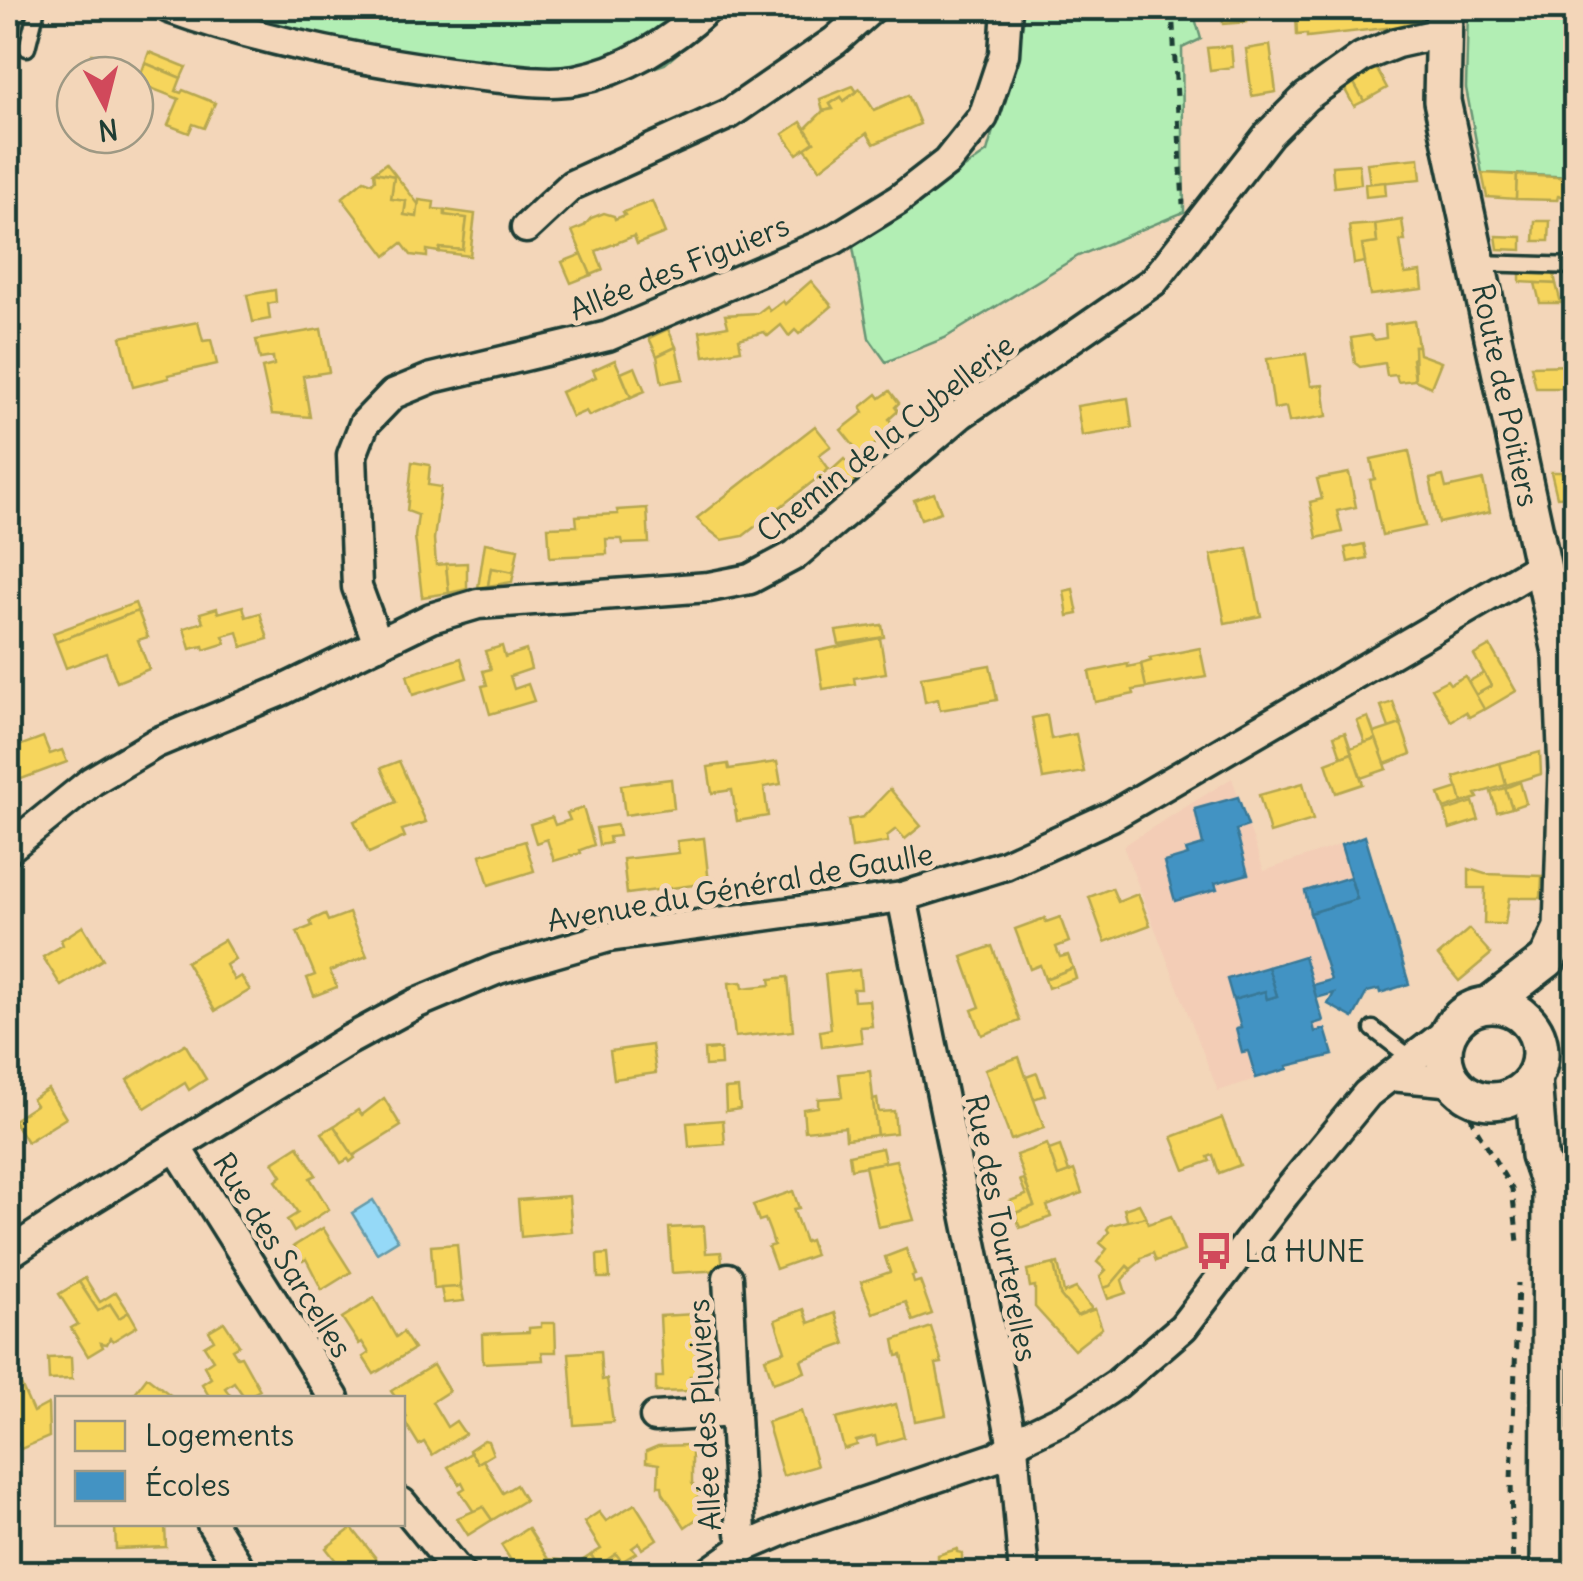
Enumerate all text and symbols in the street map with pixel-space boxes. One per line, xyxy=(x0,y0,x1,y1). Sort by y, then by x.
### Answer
north arrow xyxy=(55,55,155,155)
text: N xyxy=(96,111,120,149)
street label: Allée des Figuiers xyxy=(564,206,794,328)
street label: Route de Poitiers xyxy=(1464,280,1548,510)
street label: Chemin de la Cybellerie xyxy=(749,326,1021,550)
street label: Avenue du Général de Gaulle xyxy=(544,834,936,940)
street label: Rue des Tourterelles xyxy=(957,1091,1047,1365)
street label: Rue des Sarcelles xyxy=(205,1146,361,1364)
bus stop icon: La HUNE xyxy=(1193,1230,1235,1272)
place label: La HUNE xyxy=(1244,1232,1365,1270)
street label: Allée des Pluviers xyxy=(679,1298,729,1532)
legend xyxy=(55,1396,405,1526)
text: Logements xyxy=(145,1416,294,1454)
text: Écoles xyxy=(145,1466,231,1504)

